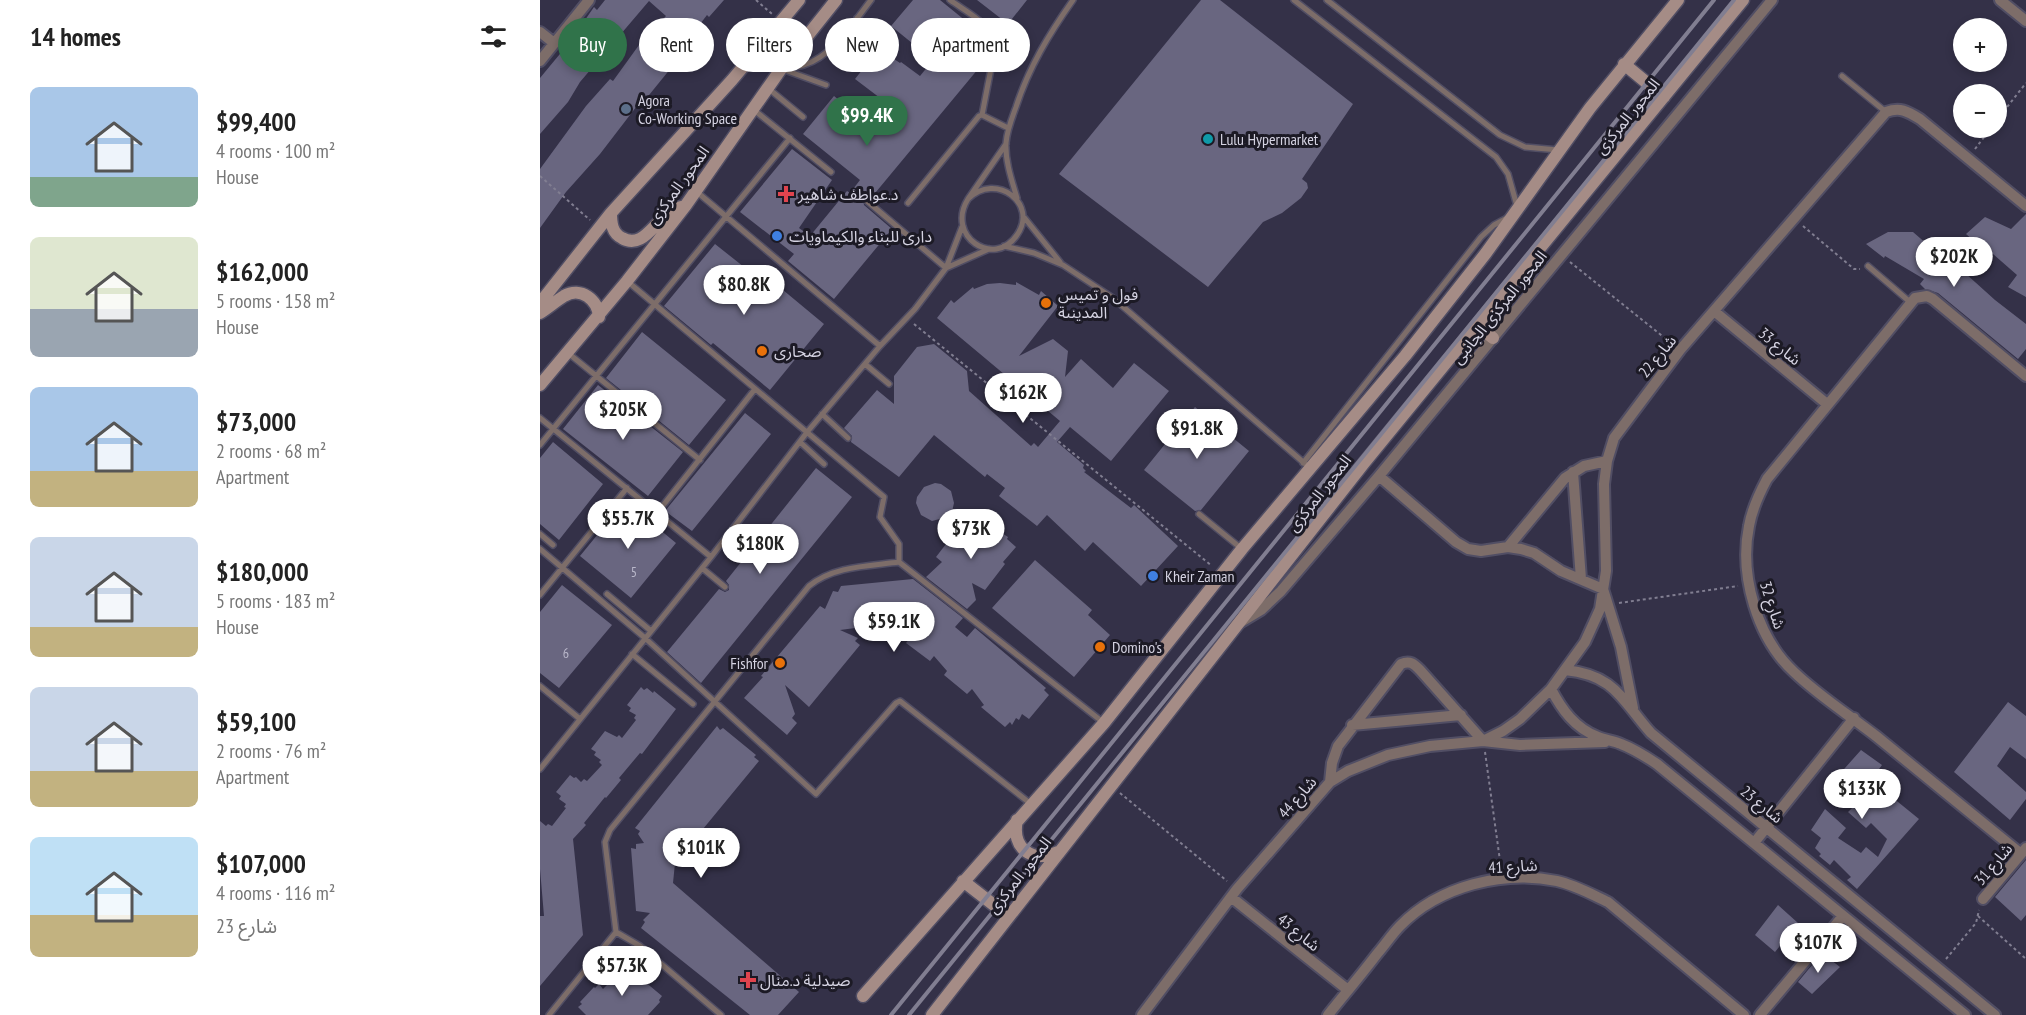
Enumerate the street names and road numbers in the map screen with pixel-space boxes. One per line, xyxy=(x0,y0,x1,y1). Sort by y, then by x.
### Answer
street label: المحور المركزى xyxy=(1590,74,1664,158)
street label: المحور المركزى xyxy=(643,142,713,228)
street label: المحور المركزى الجانبى xyxy=(1447,246,1551,368)
street label: شارع 33 xyxy=(1753,323,1805,372)
street label: شارع 22 xyxy=(1634,331,1683,383)
street label: المحور المركزى xyxy=(1283,451,1355,535)
street label: شارع 32 xyxy=(1753,579,1790,632)
street label: شارع 44 xyxy=(1273,772,1323,824)
street label: شارع 23 xyxy=(1735,781,1787,830)
street label: المحور المركزى xyxy=(983,833,1055,917)
street label: شارع 31 xyxy=(1970,839,2019,891)
street label: شارع 41 xyxy=(1488,855,1538,880)
street label: شارع 43 xyxy=(1272,909,1324,958)

